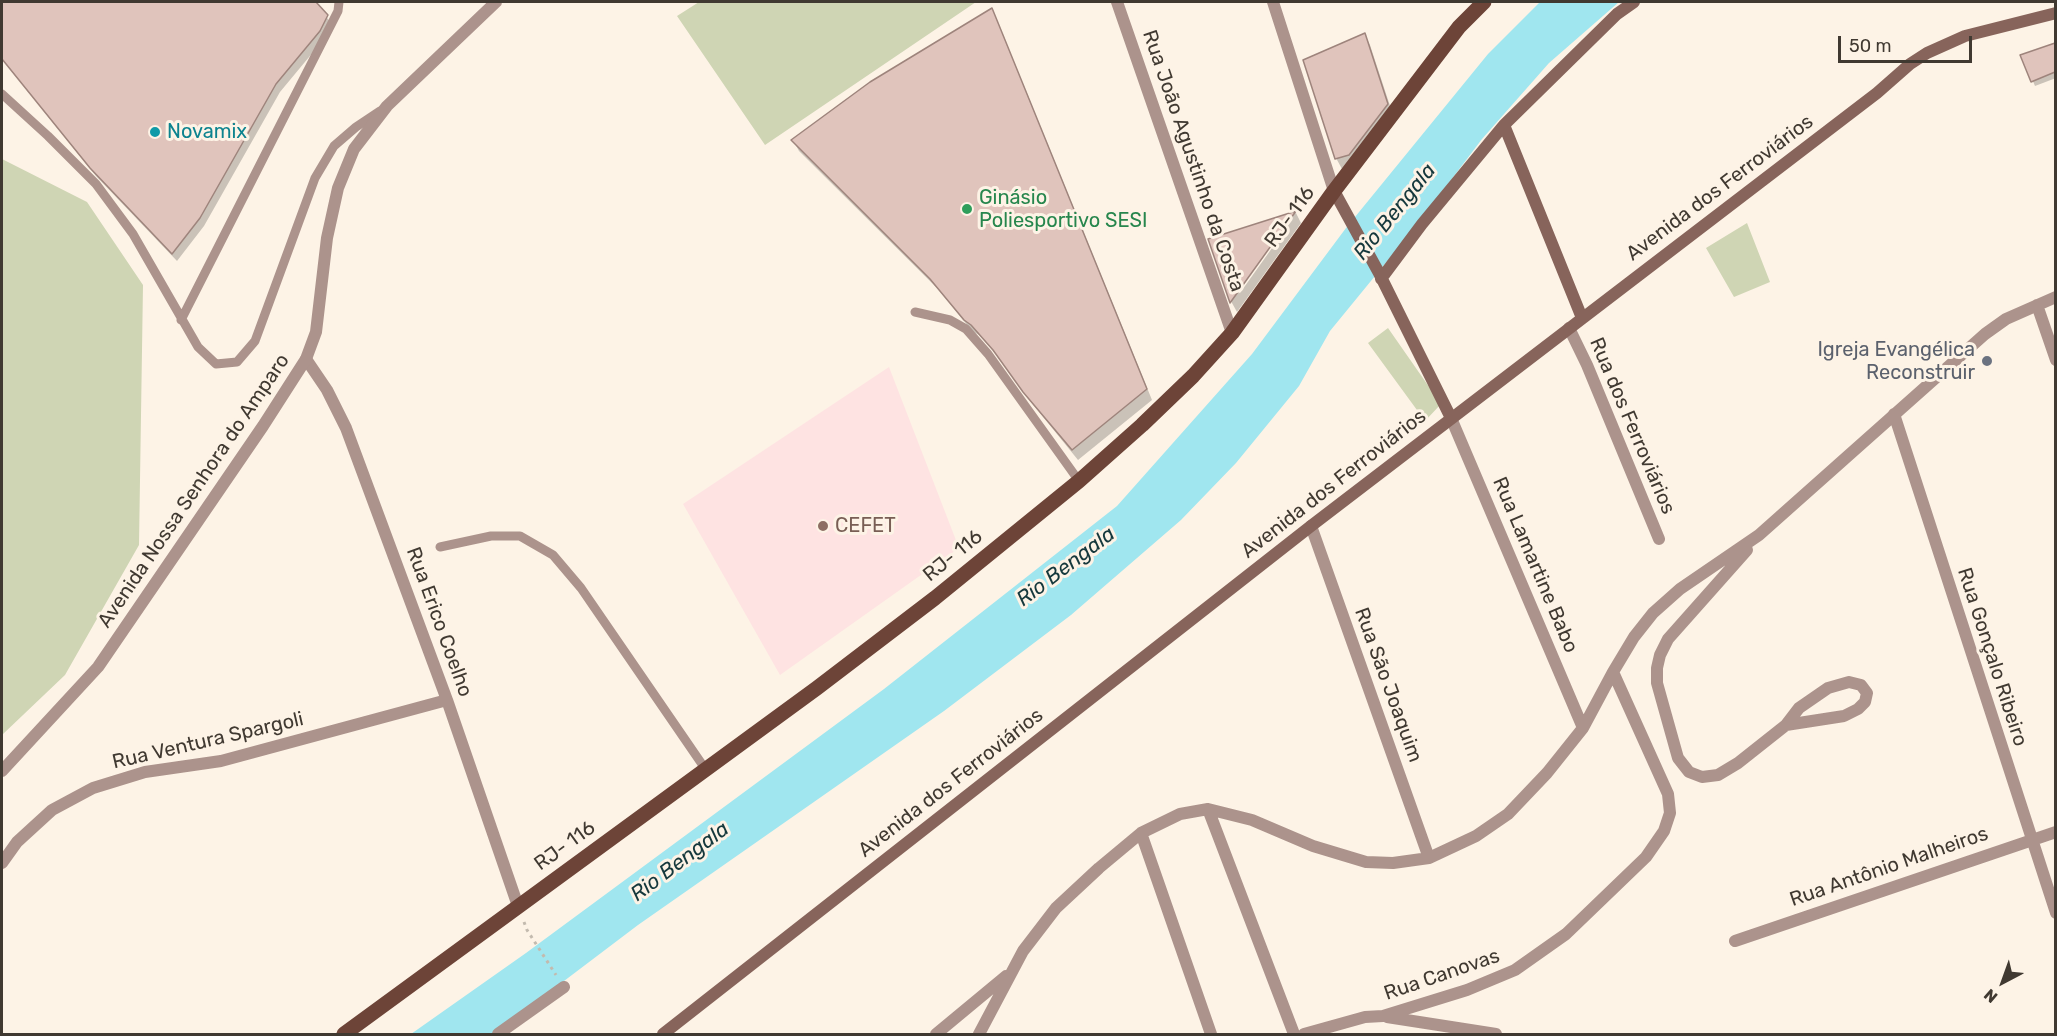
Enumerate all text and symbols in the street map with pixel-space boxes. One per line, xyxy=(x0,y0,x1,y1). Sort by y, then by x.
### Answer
scale bar xyxy=(1841,24,1974,62)
street label: Rua João Agustinho da Costa xyxy=(1137,27,1249,295)
text: 50 m xyxy=(1849,35,1892,57)
street label: Avenida dos Ferroviários xyxy=(1622,110,1818,266)
place label: Novamix xyxy=(167,120,247,144)
marker: Novamix xyxy=(148,125,162,139)
water label: Rio Bengala xyxy=(1348,159,1442,265)
street label: RJ- 116 xyxy=(1260,182,1320,252)
place label: Ginásio Poliesportivo SESI xyxy=(979,186,1147,233)
marker: Ginásio Poliesportivo SESI xyxy=(960,202,974,216)
street label: Rua dos Ferroviários xyxy=(1584,334,1680,518)
place label: Igreja Evangélica Reconstruir xyxy=(1817,338,1975,385)
street label: Avenida Nossa Senhora do Amparo xyxy=(93,349,295,633)
marker: Igreja Evangélica Reconstruir xyxy=(1980,354,1994,368)
street label: Avenida dos Ferroviários xyxy=(1237,404,1431,564)
street label: Rua Lamartine Babo xyxy=(1487,474,1583,656)
place label: CEFET xyxy=(835,514,896,538)
marker: CEFET xyxy=(816,519,830,533)
water label: Rio Bengala xyxy=(1012,522,1120,612)
street label: RJ- 116 xyxy=(918,525,988,587)
street label: Rua Erico Coelho xyxy=(401,544,477,700)
street label: Rua Gonçalo Ribeiro xyxy=(1952,565,2032,749)
street label: Rua São Joaquim xyxy=(1349,604,1427,766)
street label: Avenida dos Ferroviários xyxy=(854,703,1048,863)
street label: Rua Ventura Spargoli xyxy=(110,707,306,775)
street label: RJ- 116 xyxy=(530,816,600,876)
water label: Rio Bengala xyxy=(626,817,734,907)
street label: Rua Antônio Malheiros xyxy=(1787,822,1991,912)
street label: Rua Canovas xyxy=(1381,944,1503,1006)
north arrow xyxy=(1973,952,2033,1012)
text: N xyxy=(1980,985,2001,1007)

